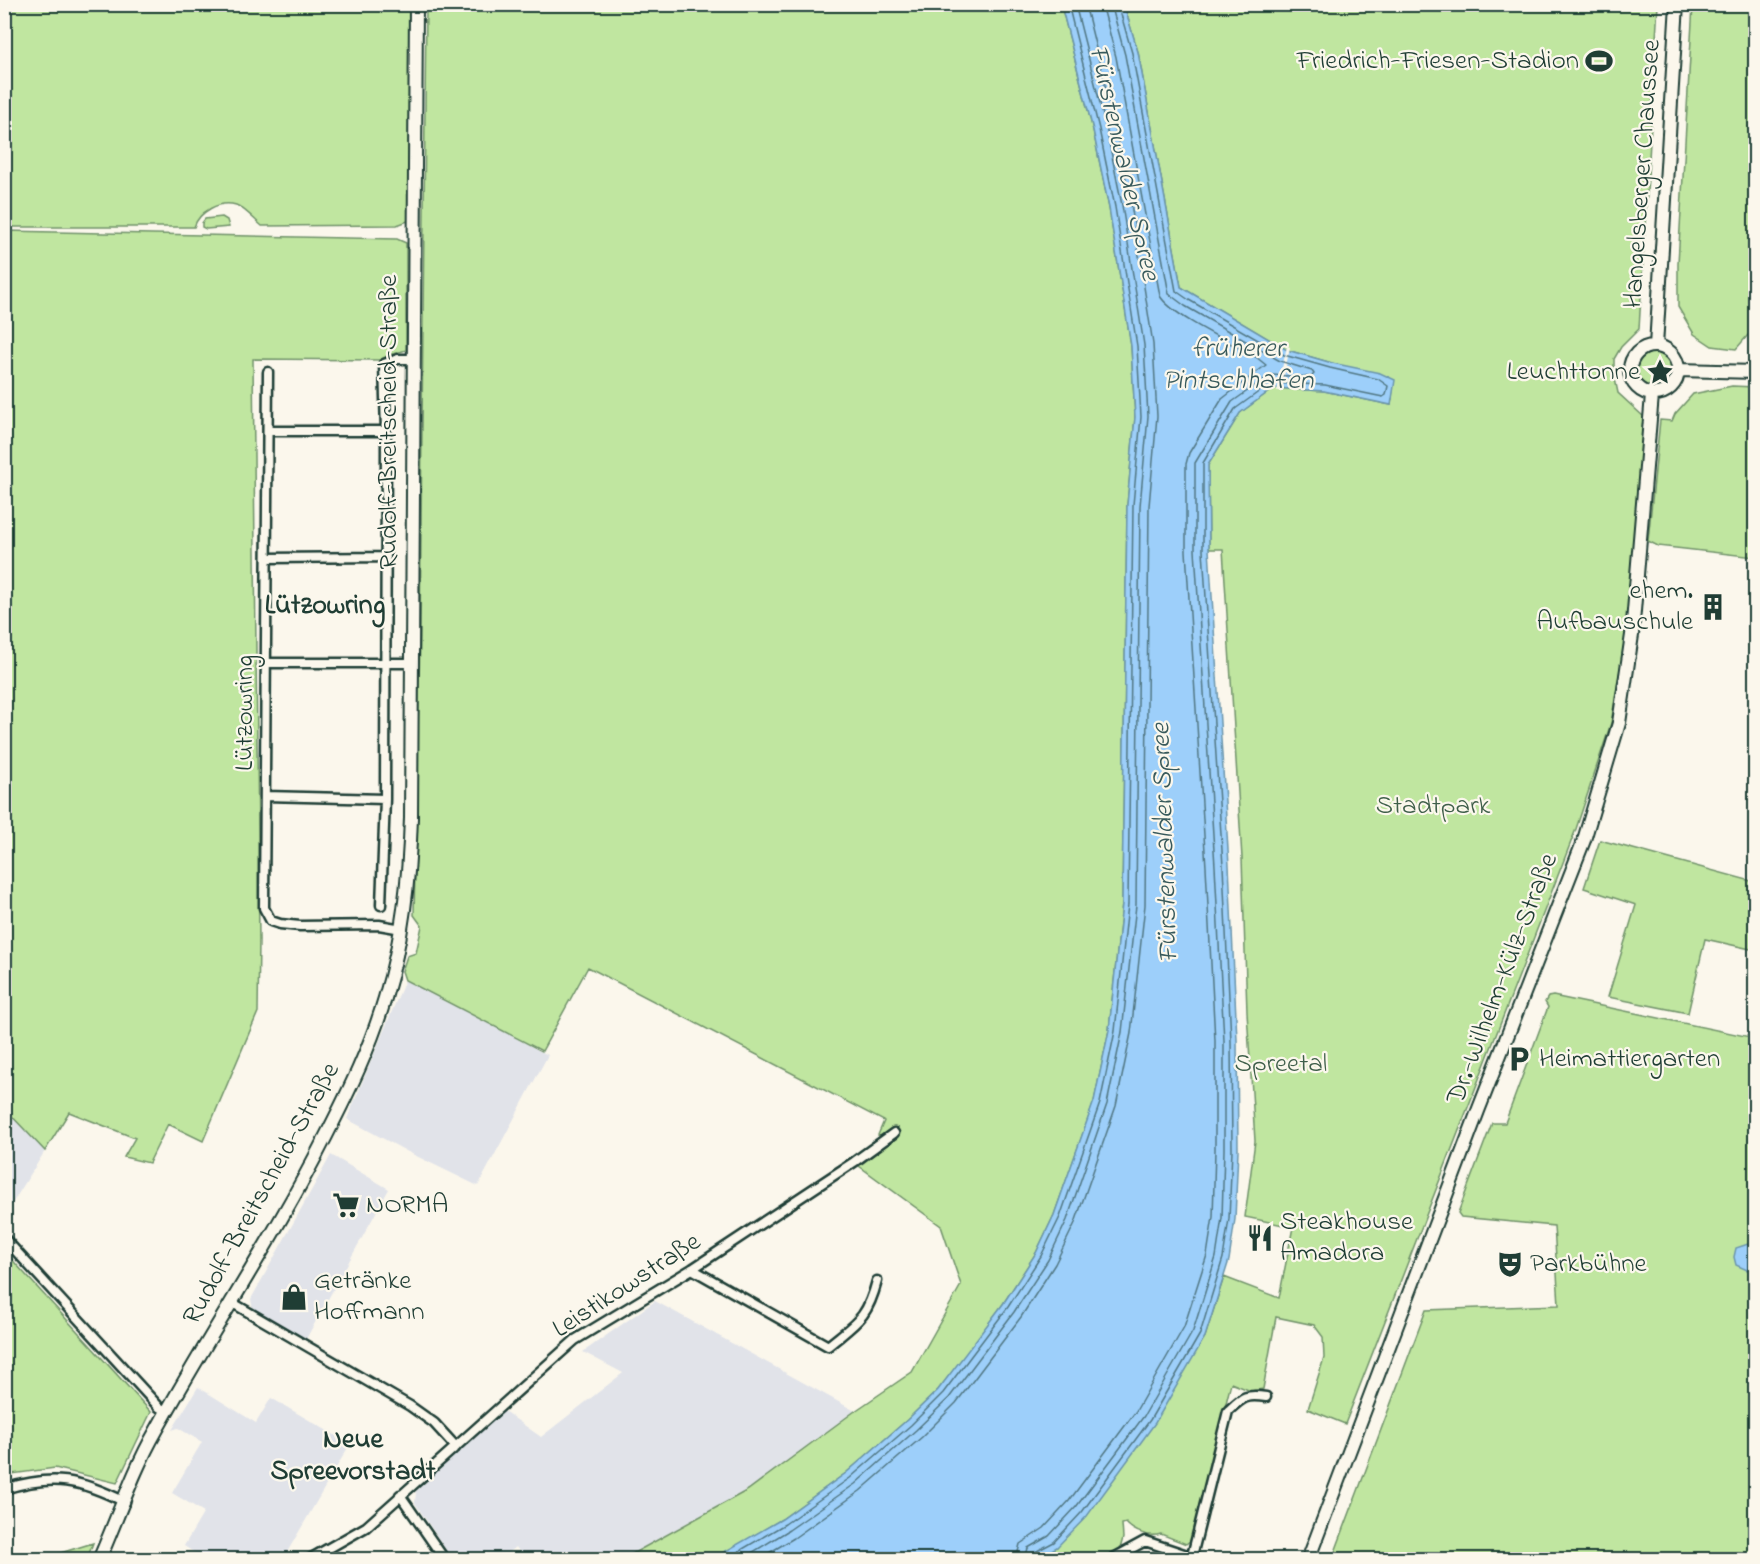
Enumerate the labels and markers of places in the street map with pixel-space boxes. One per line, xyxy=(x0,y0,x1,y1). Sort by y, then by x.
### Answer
place label: Friedrich-Friesen-Stadion xyxy=(1296,42,1579,81)
sports icon: Friedrich-Friesen-Stadion xyxy=(1584,46,1614,76)
place label: Leuchttonne xyxy=(1507,353,1641,392)
place icon: Leuchttonne xyxy=(1645,357,1675,387)
place label: ehem. Aufbauschule xyxy=(1536,572,1694,642)
building icon: ehem. Aufbauschule xyxy=(1698,592,1728,622)
place label: Heimattiergarten xyxy=(1539,1040,1720,1079)
parking icon: Heimattiergarten xyxy=(1504,1044,1534,1074)
place label: NORMA xyxy=(366,1186,448,1225)
supermarket icon: NORMA xyxy=(331,1190,361,1220)
place label: Steakhouse Amadora xyxy=(1280,1203,1414,1273)
restaurant icon: Steakhouse Amadora xyxy=(1245,1223,1275,1253)
place label: Parkbühne xyxy=(1530,1245,1648,1284)
theatre icon: Parkbühne xyxy=(1495,1249,1525,1279)
place label: Getränke Hoffmann xyxy=(314,1262,424,1332)
shop icon: Getränke Hoffmann xyxy=(279,1282,309,1312)

